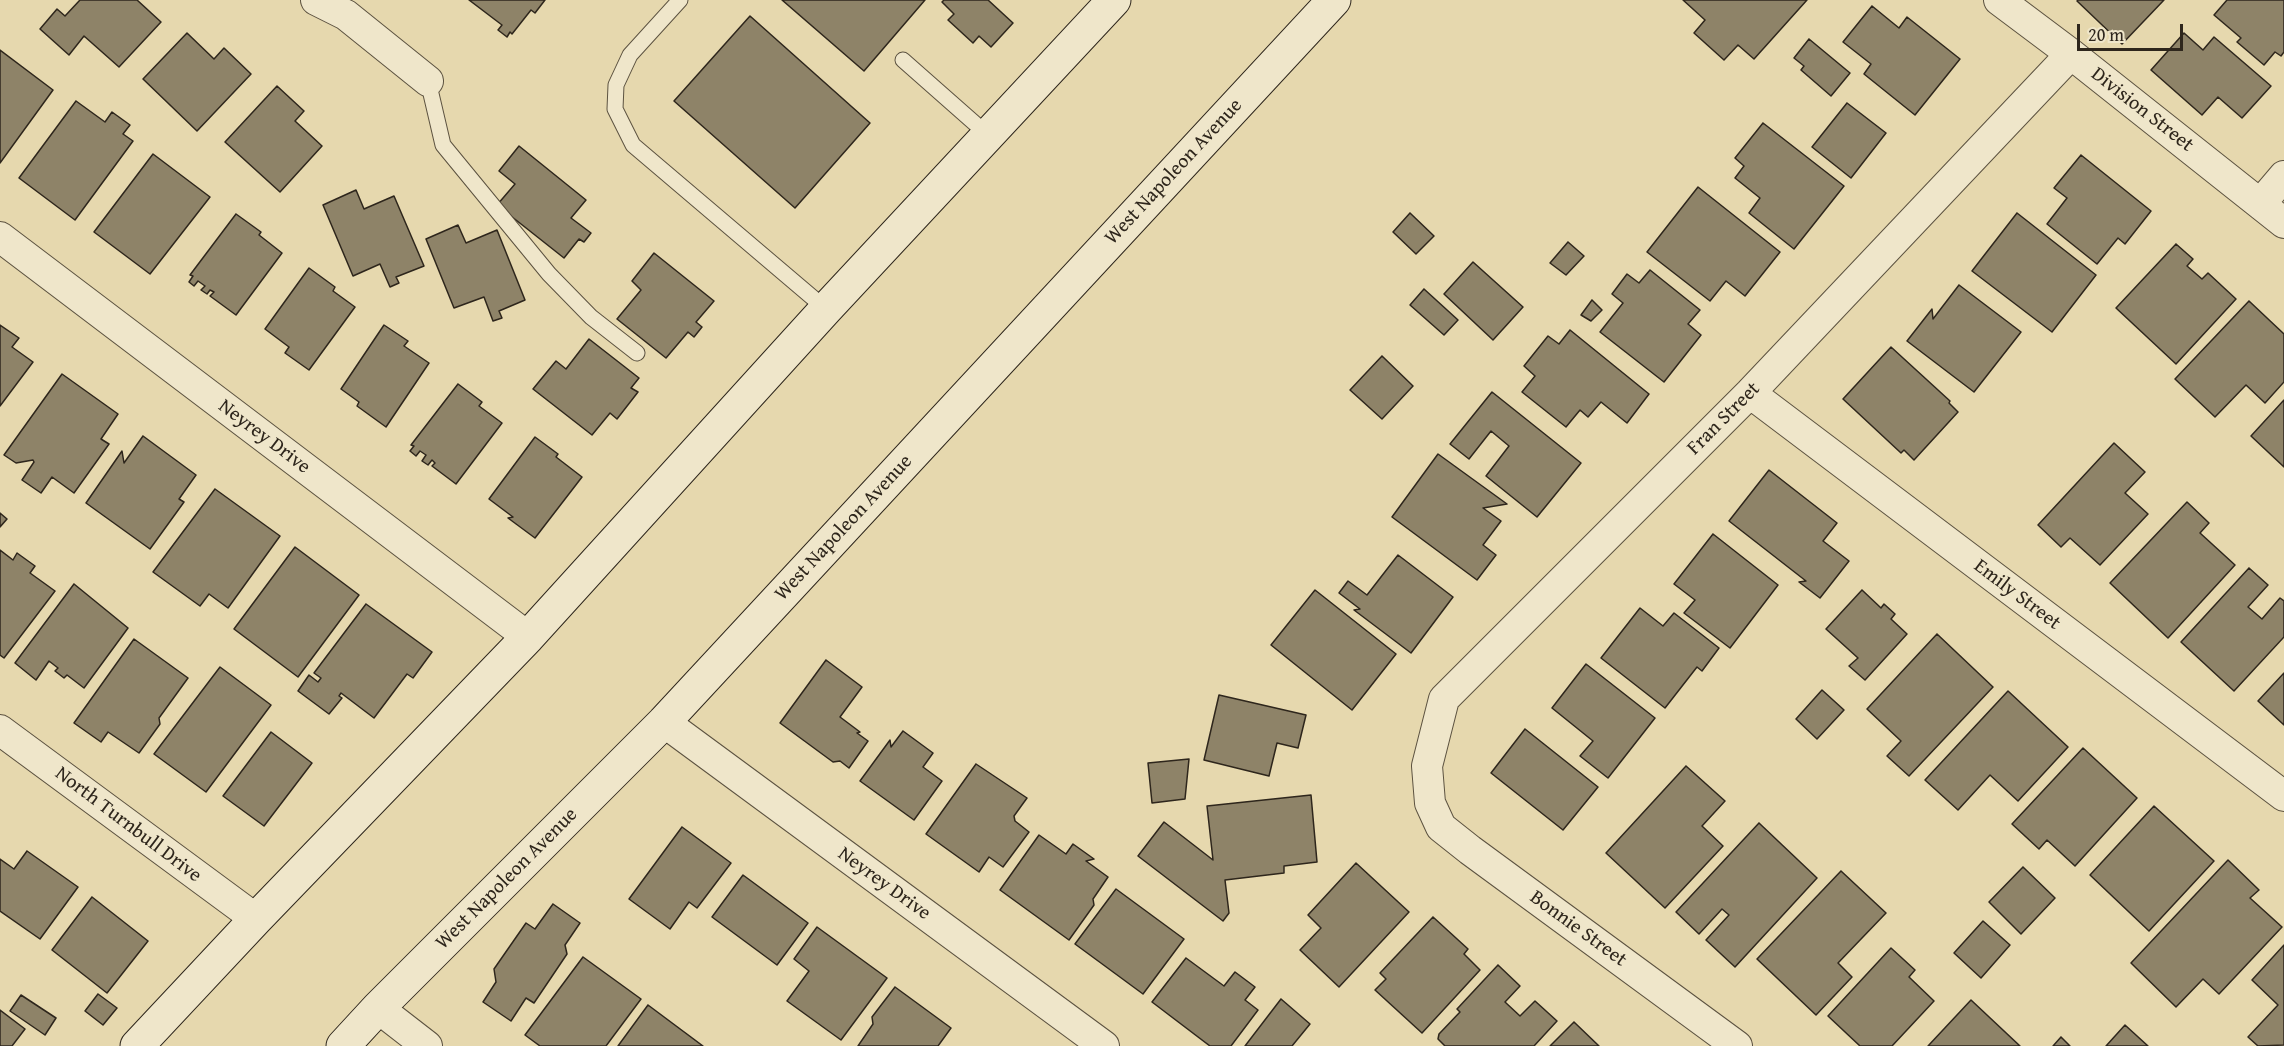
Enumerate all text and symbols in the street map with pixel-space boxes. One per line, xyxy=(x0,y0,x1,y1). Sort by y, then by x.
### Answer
scale bar xyxy=(2080,12,2186,50)
text: 20 m xyxy=(2088,21,2124,48)
street label: Division Street xyxy=(2086,63,2198,157)
street label: West Napoleon Avenue xyxy=(1100,94,1248,250)
street label: Fran Street xyxy=(1682,377,1766,461)
street label: Neyrey Drive xyxy=(213,395,315,479)
street label: West Napoleon Avenue xyxy=(770,450,918,606)
street label: Emily Street xyxy=(1969,555,2065,635)
street label: North Turnbull Drive xyxy=(50,762,206,888)
street label: West Napoleon Avenue xyxy=(431,803,583,955)
street label: Neyrey Drive xyxy=(833,842,935,926)
street label: Bonnie Street xyxy=(1525,886,1631,972)

